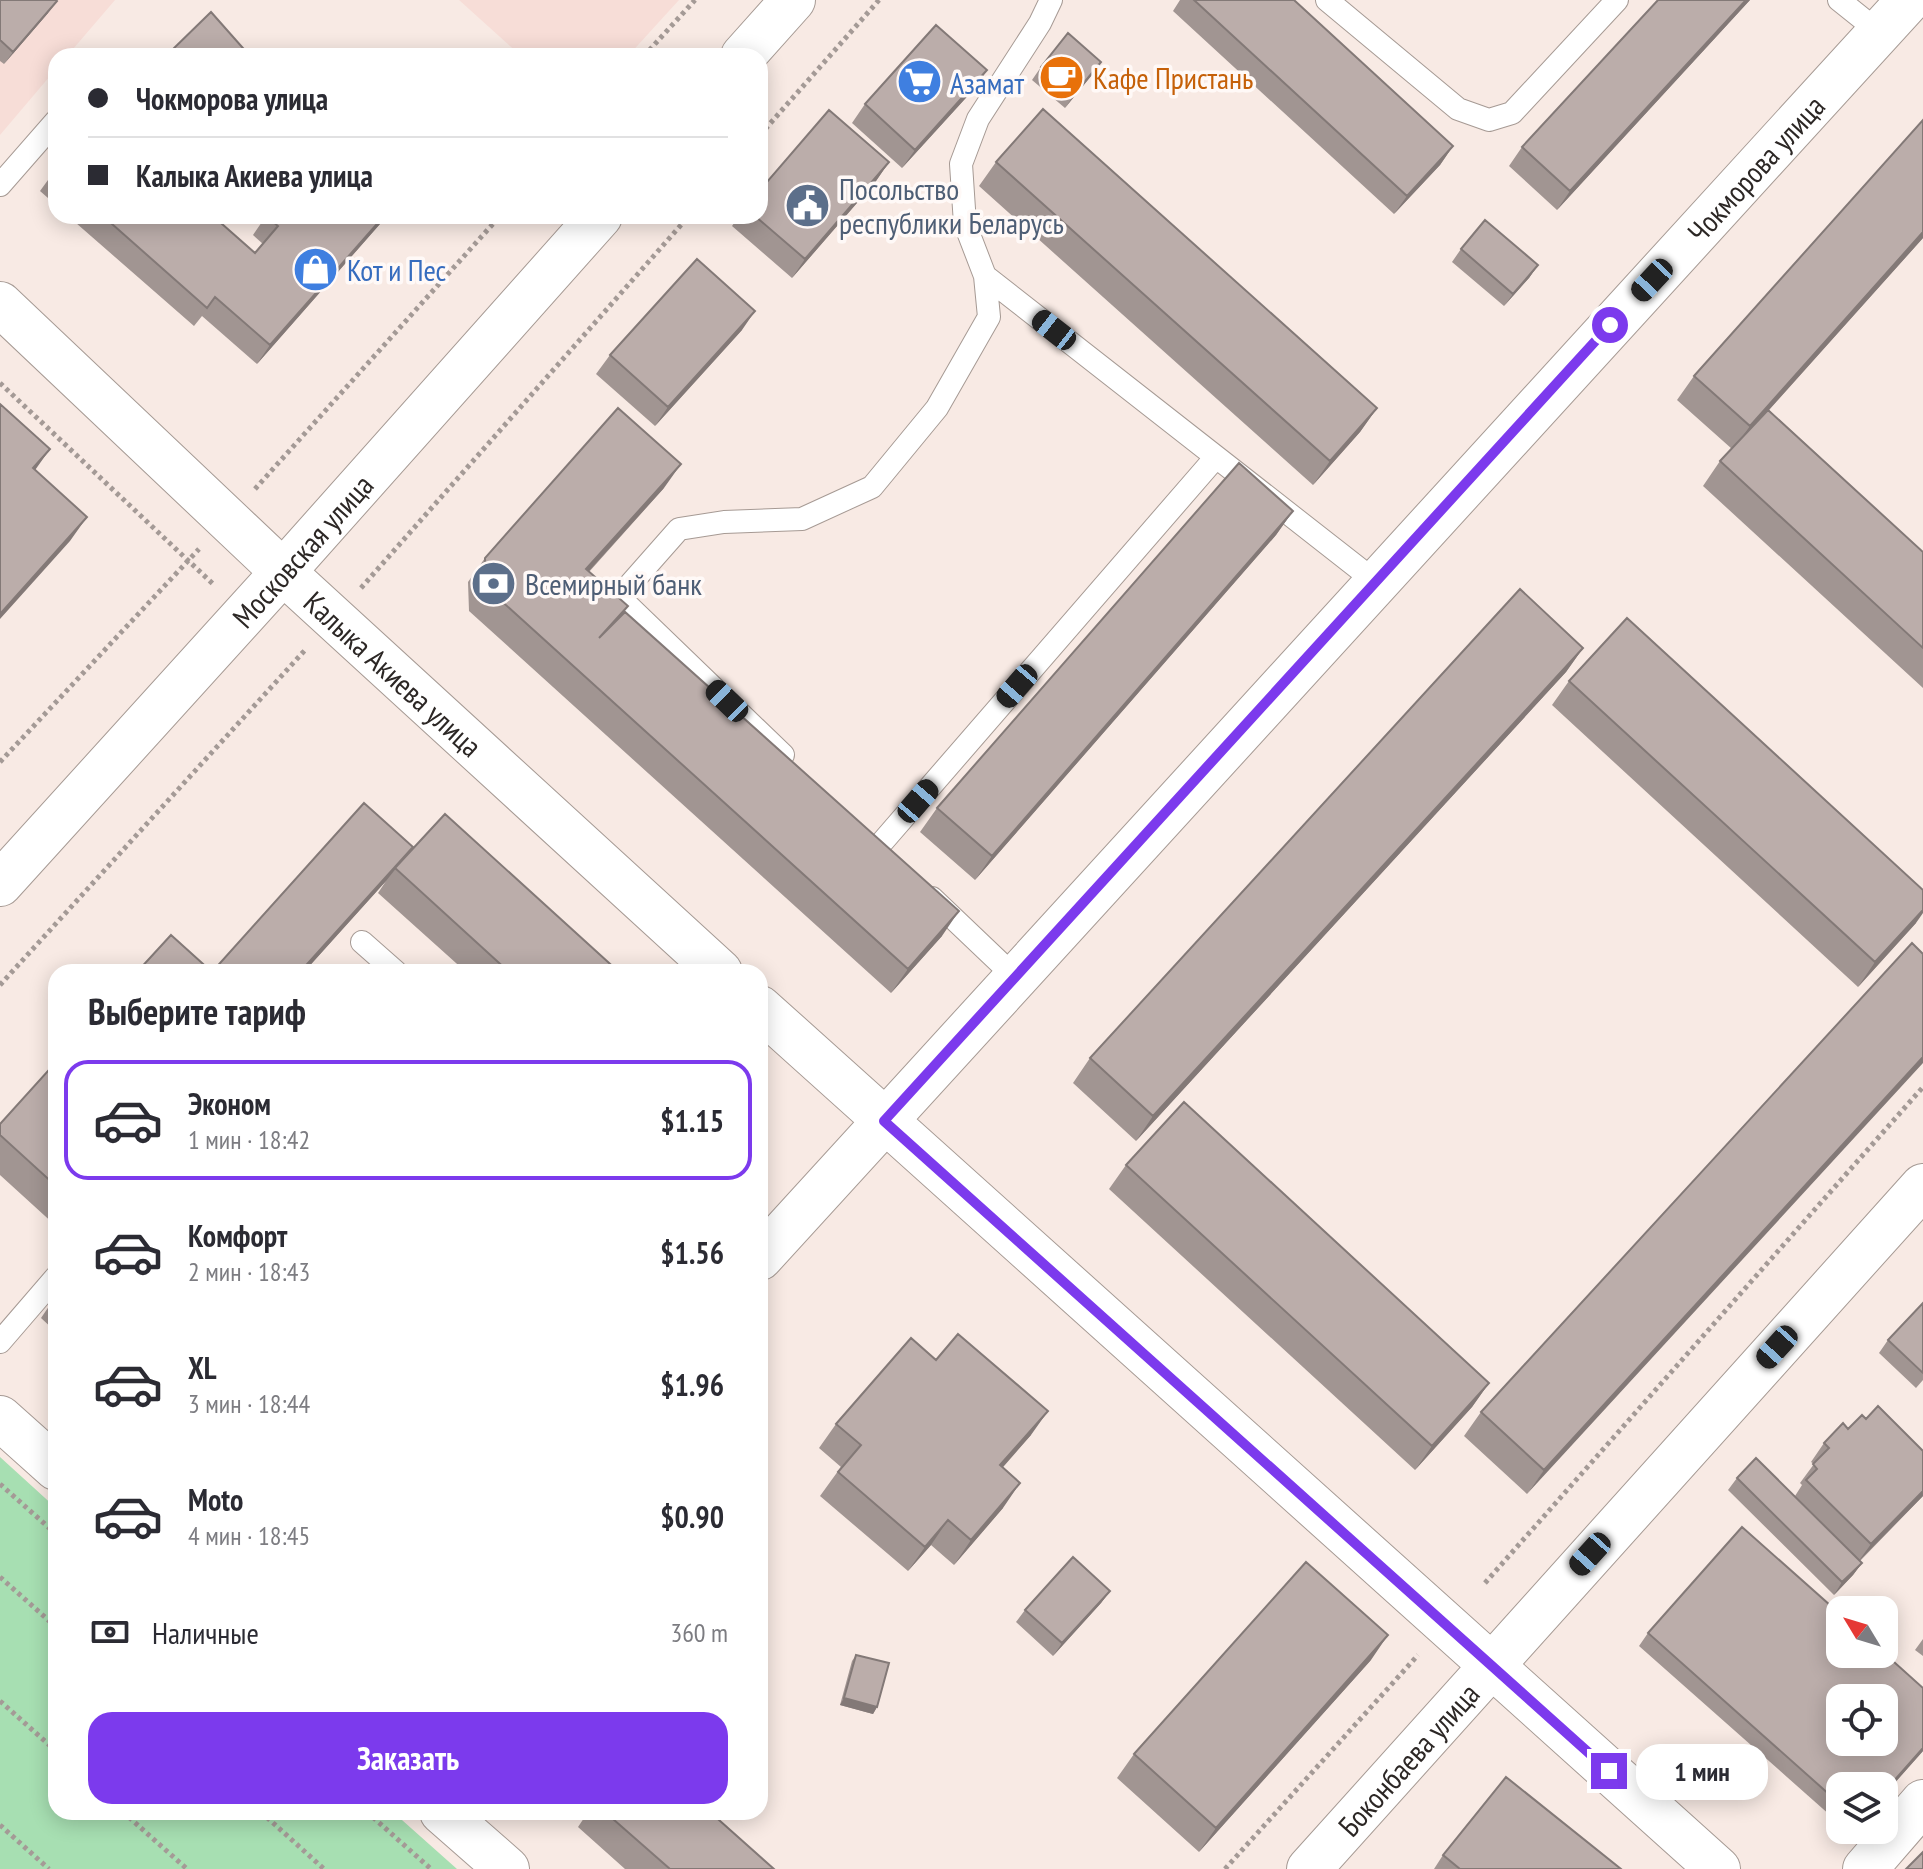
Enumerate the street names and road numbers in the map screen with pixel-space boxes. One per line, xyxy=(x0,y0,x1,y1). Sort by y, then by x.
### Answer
street label: Чокморова улица xyxy=(1678,86,1832,250)
street label: Московская улица xyxy=(223,466,381,635)
street label: Калыка Акиева улица xyxy=(297,582,491,764)
street label: Боконбаева улица xyxy=(1329,1674,1487,1844)

